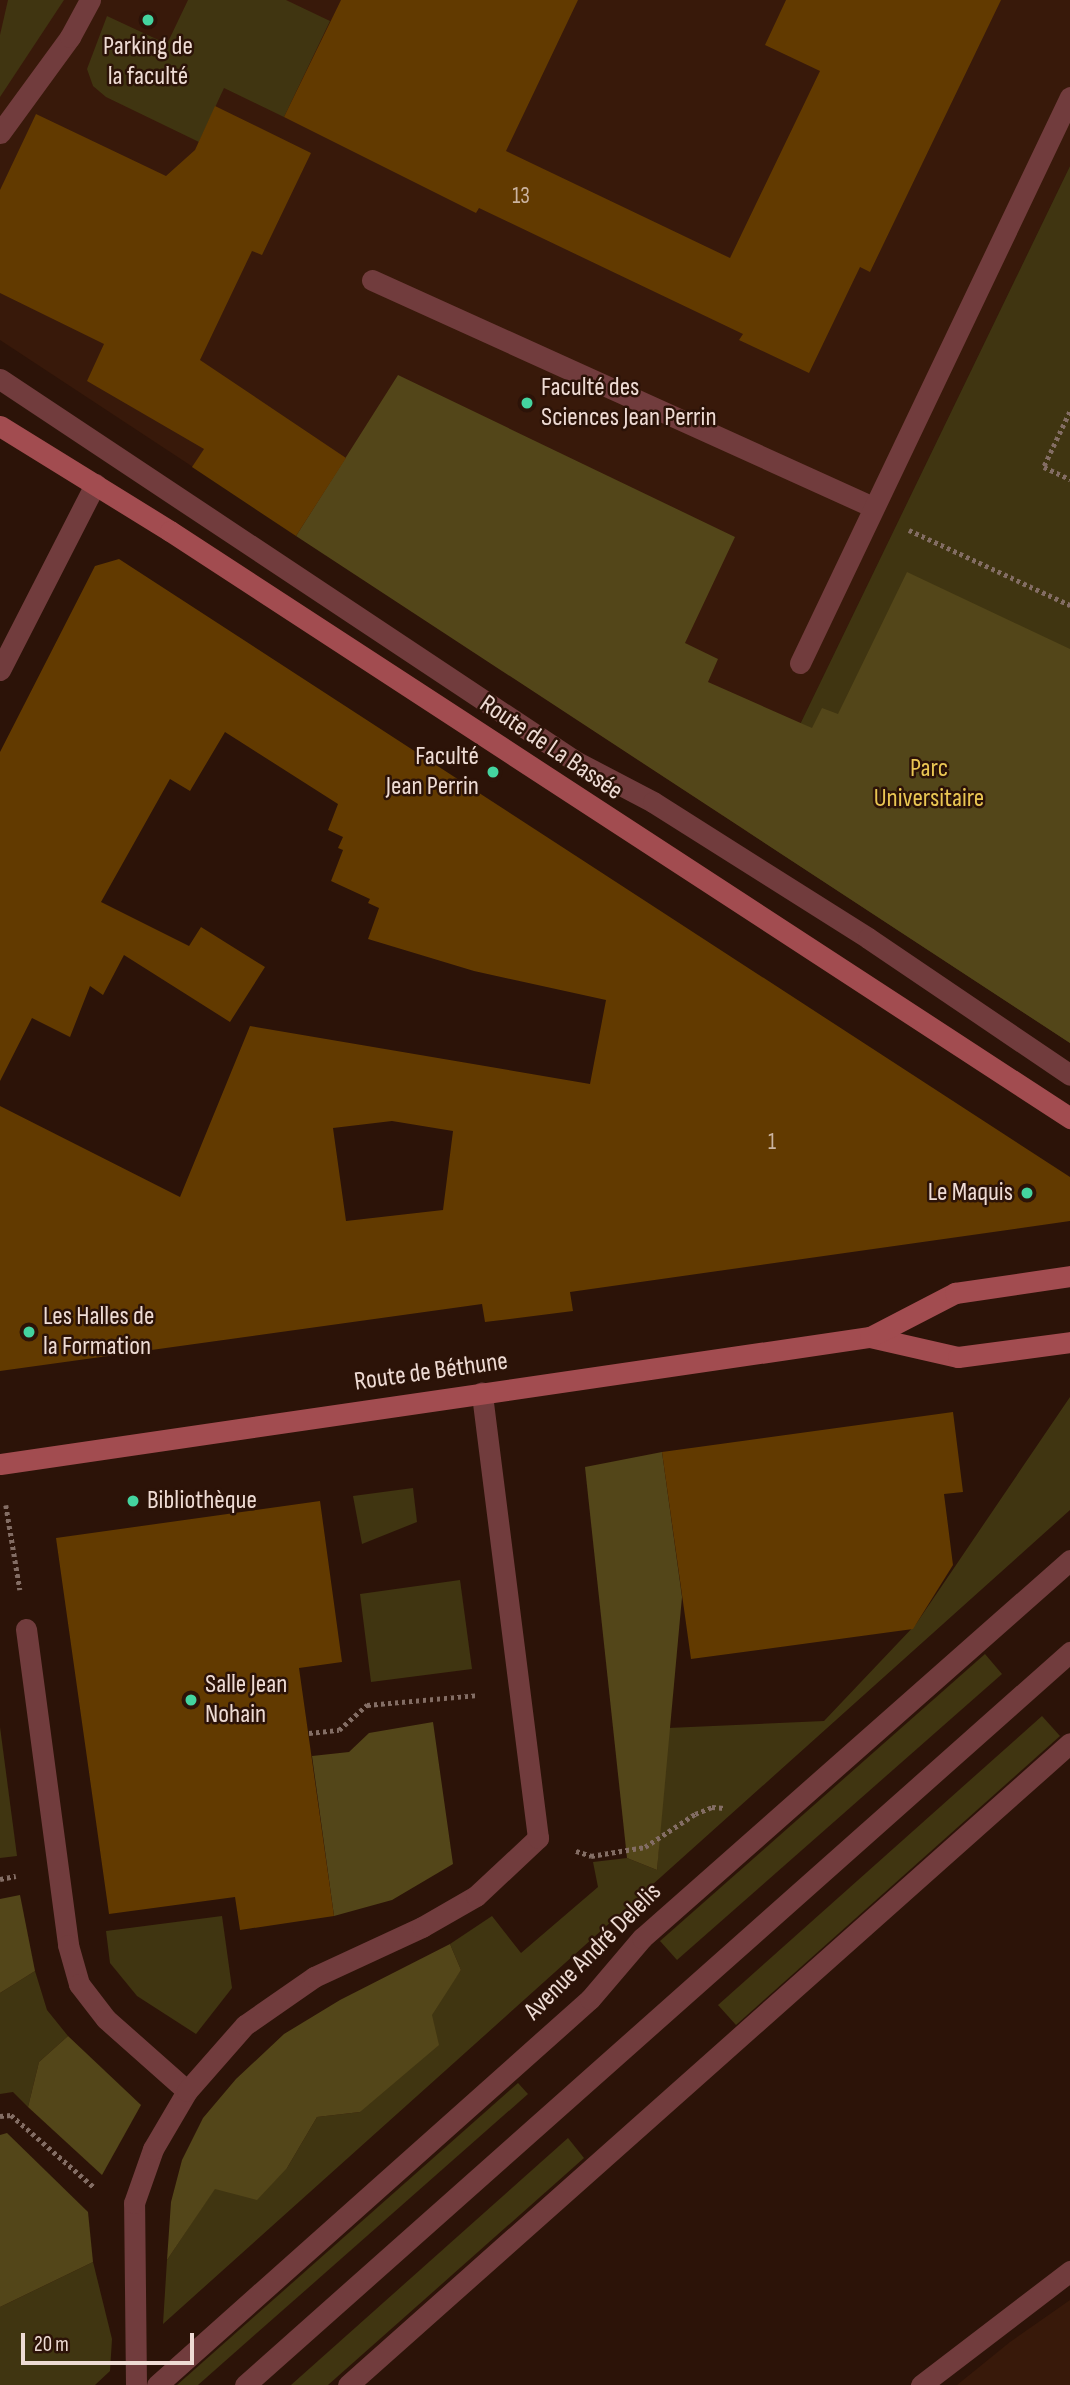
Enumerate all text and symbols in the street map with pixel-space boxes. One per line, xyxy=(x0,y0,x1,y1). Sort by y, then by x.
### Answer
marker: Parking de la faculté xyxy=(140,12,156,28)
place label: Parking de la faculté xyxy=(103,31,193,92)
house number: 13 xyxy=(512,182,530,210)
place label: Faculté des Sciences Jean Perrin xyxy=(541,372,717,434)
marker: Faculté des Sciences Jean Perrin xyxy=(519,395,535,411)
street label: Route de La Bassée xyxy=(474,689,628,807)
place label: Faculté Jean Perrin xyxy=(386,741,479,802)
park label: Parc Universitaire xyxy=(874,753,984,814)
marker: Faculté Jean Perrin xyxy=(485,764,501,780)
house number: 1 xyxy=(768,1128,776,1156)
place label: Le Maquis xyxy=(928,1177,1013,1209)
marker: Le Maquis xyxy=(1019,1185,1035,1201)
place label: Les Halles de la Formation xyxy=(43,1301,154,1362)
marker: Les Halles de la Formation xyxy=(21,1324,37,1340)
street label: Route de Béthune xyxy=(352,1346,510,1398)
place label: Bibliothèque xyxy=(147,1485,257,1517)
marker: Bibliothèque xyxy=(125,1493,141,1509)
place label: Salle Jean Nohain xyxy=(205,1669,287,1730)
marker: Salle Jean Nohain xyxy=(183,1692,199,1708)
street label: Avenue André Delelis xyxy=(518,1877,668,2027)
scale bar xyxy=(24,2318,198,2362)
text: 20 m xyxy=(34,2332,69,2357)

